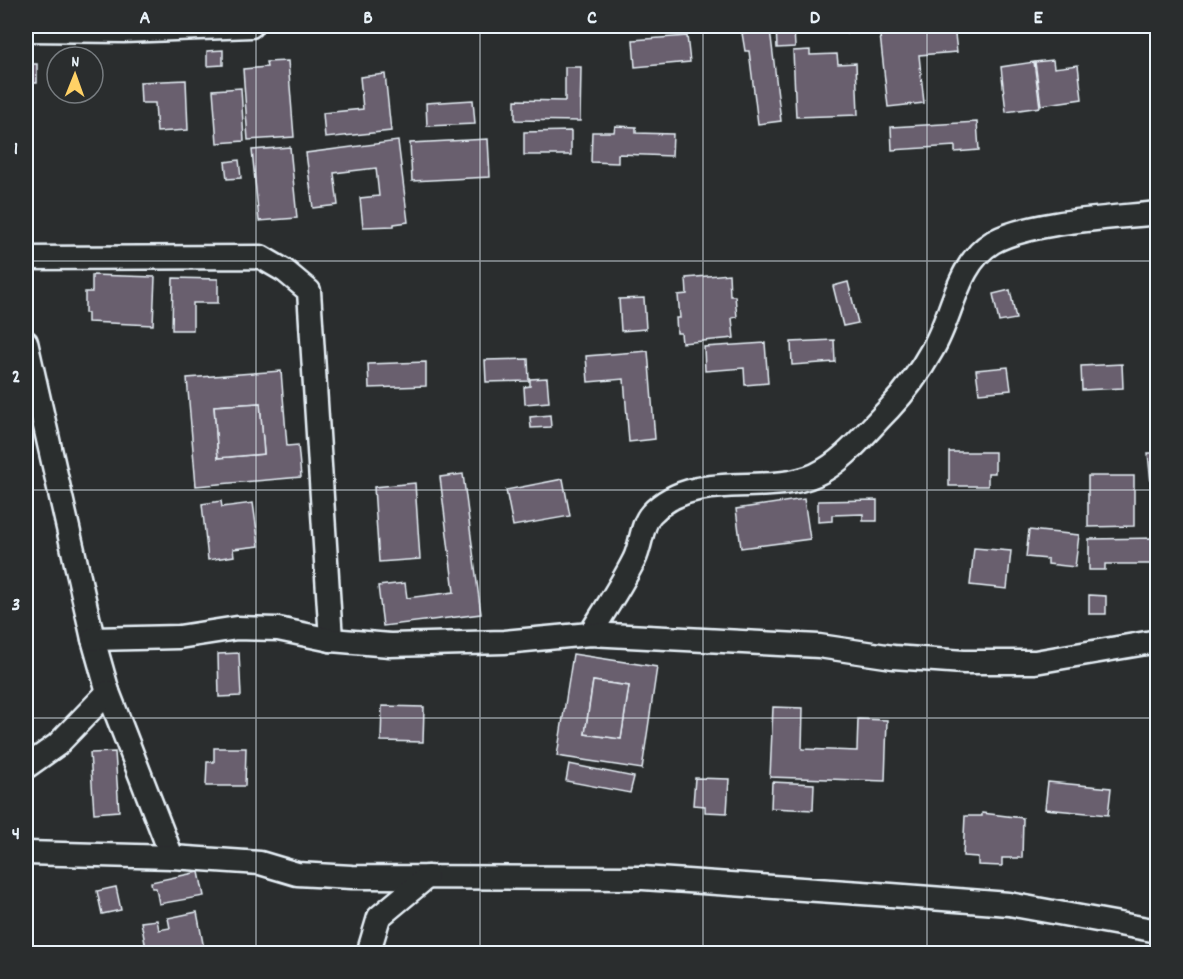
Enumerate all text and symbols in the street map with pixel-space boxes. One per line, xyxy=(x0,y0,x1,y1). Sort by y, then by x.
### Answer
text: A xyxy=(140,5,151,33)
text: B xyxy=(363,5,373,33)
text: C xyxy=(587,5,597,33)
text: D xyxy=(810,5,821,33)
text: E xyxy=(1033,5,1043,33)
north arrow xyxy=(45,45,105,105)
text: N xyxy=(71,51,79,74)
text: 1 xyxy=(14,136,18,164)
text: 2 xyxy=(12,364,20,392)
text: 3 xyxy=(12,592,20,620)
text: 4 xyxy=(12,821,20,849)

